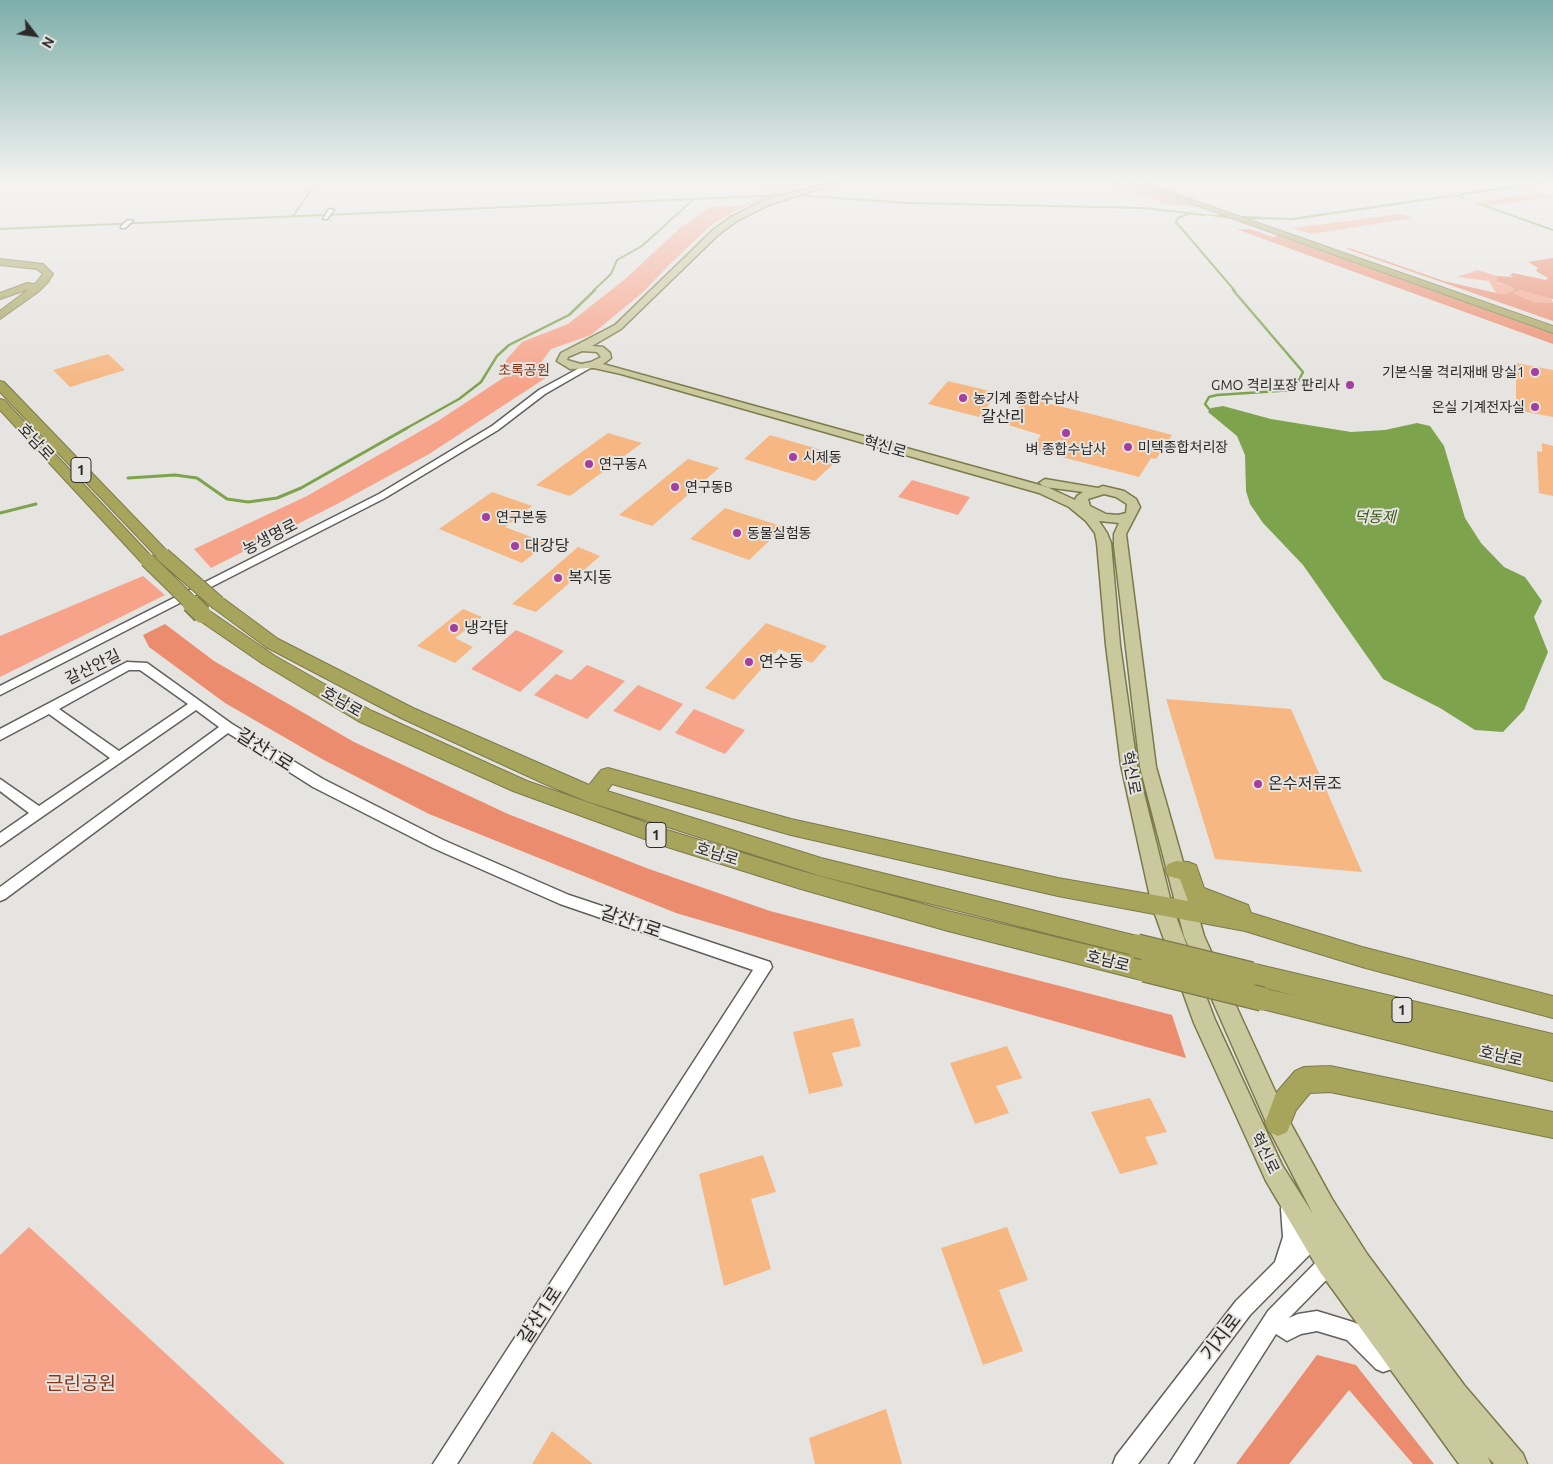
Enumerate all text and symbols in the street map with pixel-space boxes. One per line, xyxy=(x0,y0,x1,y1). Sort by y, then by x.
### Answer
north arrow xyxy=(10,10,60,60)
text: N xyxy=(38,34,58,51)
park label: 초록공원 xyxy=(498,362,550,378)
place label: 기본식물 격리재배 망실1 xyxy=(1382,364,1525,380)
marker: 기본식물 격리재배 망실1 xyxy=(1529,366,1541,378)
place label: GMO 격리포장 판리사 xyxy=(1211,377,1340,393)
marker: GMO 격리포장 판리사 xyxy=(1344,379,1356,391)
place label: 농기계 종합수납사 xyxy=(973,390,1079,406)
marker: 농기계 종합수납사 xyxy=(957,392,969,404)
place label: 온실 기계전자실 xyxy=(1432,399,1525,415)
marker: 온실 기계전자실 xyxy=(1529,401,1541,413)
district label: 갈산리 xyxy=(981,407,1025,427)
street label: 호남로 xyxy=(14,419,58,465)
marker: 벼 종합수납사 xyxy=(1060,427,1072,439)
street label: 혁신로 xyxy=(861,432,909,462)
place label: 미텍종합처리장 xyxy=(1138,439,1228,455)
place label: 벼 종합수납사 xyxy=(1026,441,1106,457)
marker: 미텍종합처리장 xyxy=(1122,441,1134,453)
place label: 시제동 xyxy=(803,449,842,465)
marker: 시제동 xyxy=(787,451,799,463)
place label: 연구동A xyxy=(599,456,647,472)
road number: 1 xyxy=(71,458,91,482)
marker: 연구동A xyxy=(583,458,595,470)
place label: 연구동B xyxy=(685,479,733,495)
marker: 연구동B xyxy=(669,481,681,493)
water label: 덕동제 xyxy=(1354,508,1396,526)
place label: 연구본동 xyxy=(496,509,548,525)
marker: 연구본동 xyxy=(480,511,492,523)
street label: 농생명로 xyxy=(239,515,301,559)
place label: 동물실험동 xyxy=(747,525,811,541)
marker: 동물실험동 xyxy=(731,527,743,539)
place label: 대강당 xyxy=(525,536,569,556)
marker: 대강당 xyxy=(509,540,521,552)
place label: 복지동 xyxy=(568,568,612,588)
marker: 복지동 xyxy=(552,572,564,584)
place label: 냉각탑 xyxy=(464,618,508,638)
marker: 냉각탑 xyxy=(448,622,460,634)
street label: 갈산안길 xyxy=(62,645,124,689)
place label: 연수동 xyxy=(759,652,803,672)
marker: 연수동 xyxy=(743,656,755,668)
street label: 호남로 xyxy=(318,683,366,721)
street label: 갈산1로 xyxy=(232,724,298,776)
street label: 혁신로 xyxy=(1117,749,1145,797)
place label: 온수저류조 xyxy=(1268,774,1342,794)
marker: 온수저류조 xyxy=(1252,778,1264,790)
road number: 1 xyxy=(646,822,666,848)
street label: 호남로 xyxy=(693,838,741,870)
street label: 갈산1로 xyxy=(597,901,665,943)
street label: 호남로 xyxy=(1084,946,1132,976)
road number: 1 xyxy=(1392,998,1412,1022)
street label: 호남로 xyxy=(1477,1042,1525,1070)
street label: 혁신로 xyxy=(1247,1129,1283,1177)
street label: 갈산1로 xyxy=(513,1282,567,1348)
street label: 기지로 xyxy=(1196,1309,1246,1365)
park label: 근린공원 xyxy=(46,1373,116,1395)

